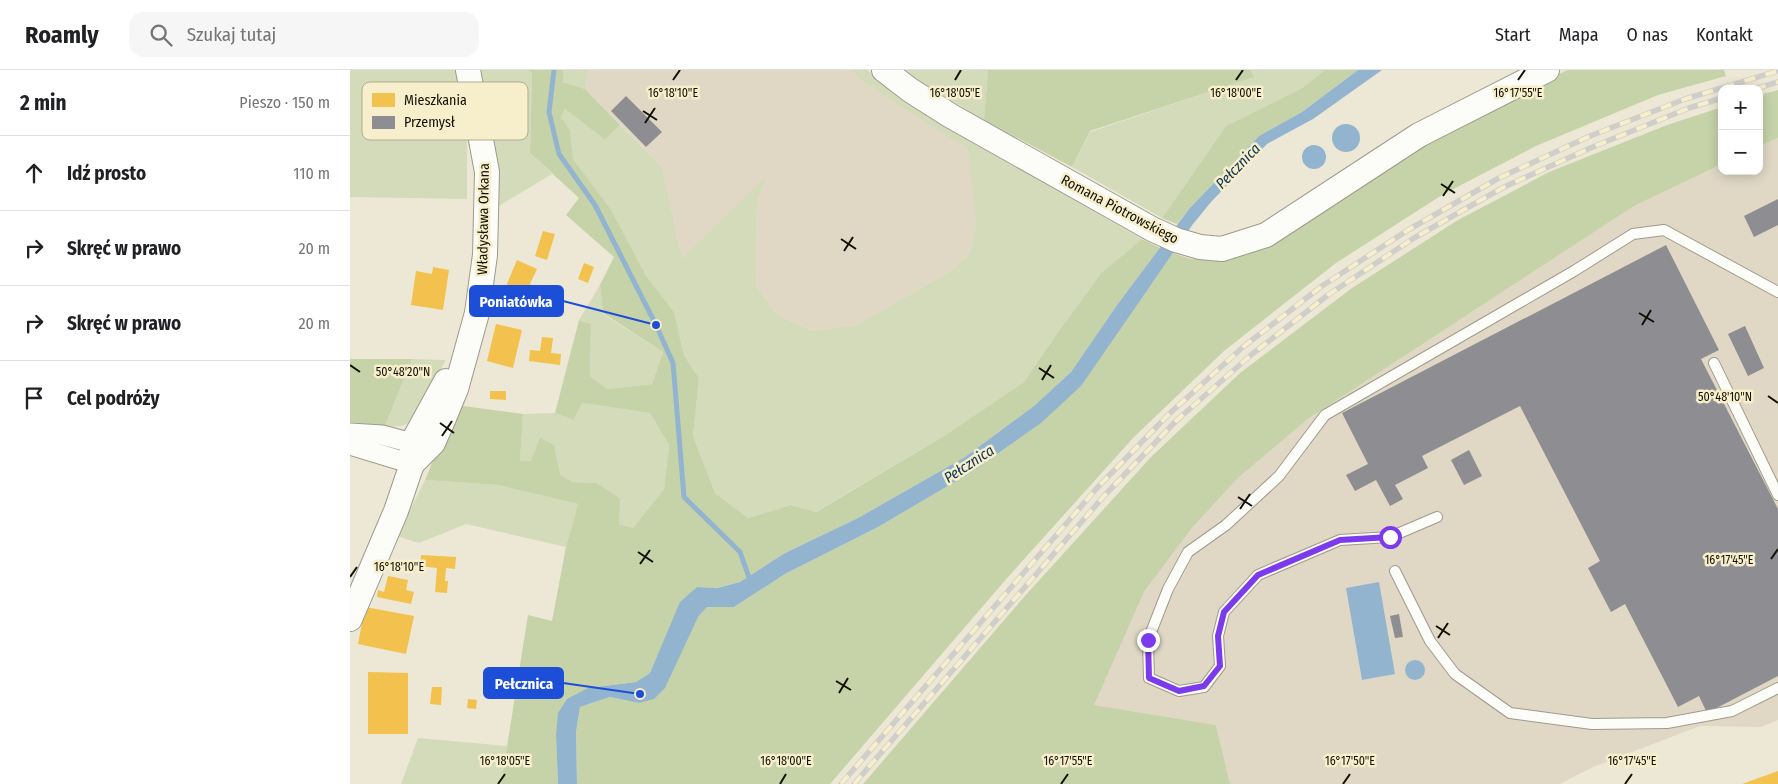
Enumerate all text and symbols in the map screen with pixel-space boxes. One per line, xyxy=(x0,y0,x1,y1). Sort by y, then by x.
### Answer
search box xyxy=(129,12,479,57)
text: Roamly xyxy=(25,21,99,49)
icon: search xyxy=(147,21,175,49)
text: Szukaj tutaj xyxy=(187,23,276,46)
text: Start xyxy=(1495,24,1531,46)
text: Mapa xyxy=(1559,24,1599,46)
text: O nas xyxy=(1627,24,1668,46)
text: Kontakt xyxy=(1696,24,1753,46)
legend xyxy=(362,82,528,140)
map controls xyxy=(1718,85,1763,175)
button: + xyxy=(1718,85,1763,130)
text: 16°18'10"E xyxy=(648,86,698,100)
text: 16°18'05"E xyxy=(930,86,981,100)
text: 16°18'00"E xyxy=(1210,86,1262,100)
text: 16°17'55"E xyxy=(1494,86,1543,100)
text: 2 min xyxy=(20,90,67,116)
text: Mieszkania xyxy=(404,92,467,109)
text: Pieszo · 150 m xyxy=(239,93,330,112)
text: Przemysł xyxy=(404,114,456,131)
button: − xyxy=(1718,130,1763,175)
water label: Pełcznica xyxy=(1212,139,1264,192)
icon: ahead xyxy=(20,159,48,187)
text: Idź prosto xyxy=(67,162,146,185)
street label: Władysława Orkana xyxy=(474,163,493,275)
text: 110 m xyxy=(293,164,330,183)
street label: Romana Piotrowskiego xyxy=(1058,171,1181,248)
icon: right xyxy=(20,234,48,262)
text: Skręć w prawo xyxy=(67,237,181,260)
text: 20 m xyxy=(299,239,330,258)
callout: Poniatówka xyxy=(470,286,563,316)
text: Poniatówka xyxy=(479,293,553,311)
icon: right xyxy=(20,309,48,337)
text: Skręć w prawo xyxy=(67,312,181,335)
text: 20 m xyxy=(299,314,330,333)
text: 50°48'20"N xyxy=(376,365,430,379)
icon: arrive xyxy=(20,384,48,412)
text: Cel podróży xyxy=(67,387,160,410)
text: 50°48'10"N xyxy=(1698,390,1752,404)
water label: Pełcznica xyxy=(941,441,998,487)
route start xyxy=(1379,526,1402,549)
text: 16°17'45"E xyxy=(1705,553,1754,567)
text: 16°18'10"E xyxy=(374,560,424,574)
route end xyxy=(1137,629,1160,652)
callout: Pełcznica xyxy=(484,668,563,698)
text: Pełcznica xyxy=(495,675,554,693)
text: 16°18'05"E xyxy=(480,754,531,768)
text: 16°18'00"E xyxy=(760,754,812,768)
text: 16°17'55"E xyxy=(1044,754,1093,768)
text: 16°17'50"E xyxy=(1325,754,1375,768)
text: 16°17'45"E xyxy=(1608,754,1657,768)

